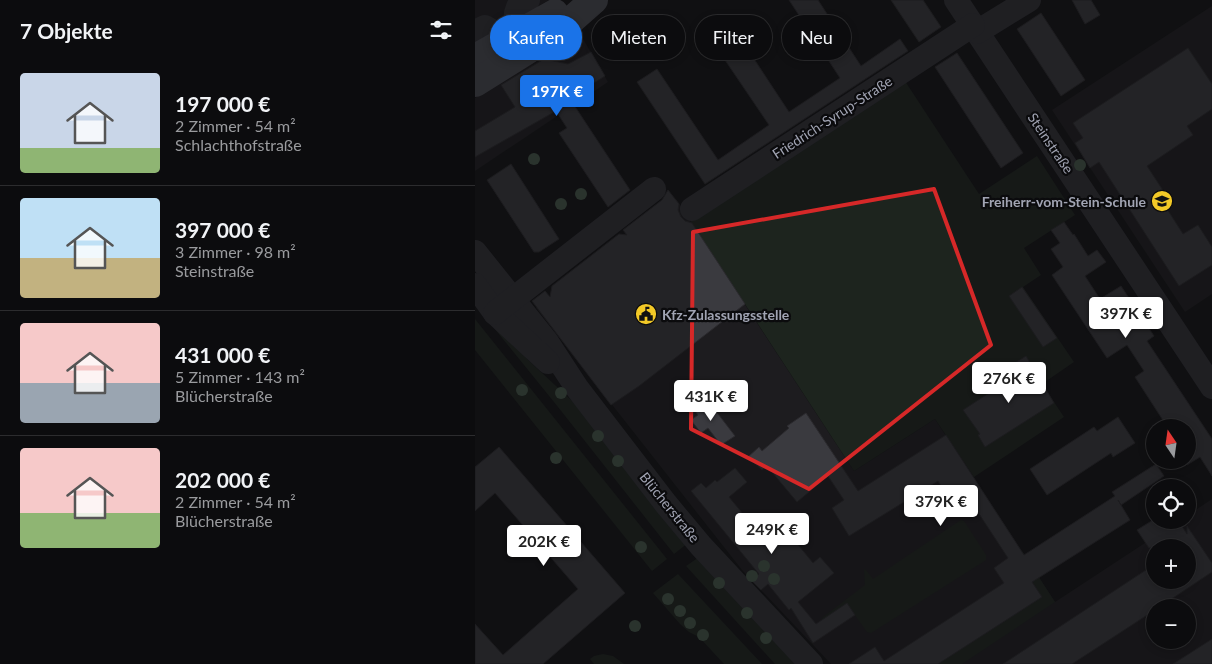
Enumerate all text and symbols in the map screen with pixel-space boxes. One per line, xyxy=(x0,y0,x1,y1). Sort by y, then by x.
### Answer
chip: Kaufen xyxy=(490,15,582,60)
chip: Mieten xyxy=(592,15,685,60)
chip: Filter xyxy=(695,15,772,60)
chip: Neu xyxy=(782,15,851,60)
icon: filters xyxy=(427,16,455,44)
text: 7 Objekte xyxy=(20,18,113,43)
street label: Friedrich-Syrup-Straße xyxy=(769,72,895,162)
pin: 197K € xyxy=(516,74,598,117)
text: 197K € xyxy=(531,81,583,100)
text: 197 000 € xyxy=(175,91,270,116)
icon: home xyxy=(60,93,120,153)
street label: Steinstraße xyxy=(1025,109,1077,177)
text: 2 Zimmer · 54 m² xyxy=(175,116,296,135)
text: Schlachthofstraße xyxy=(175,135,302,154)
school or university icon: Freiherr-vom-Stein-Schule xyxy=(1150,189,1174,213)
place label: Freiherr-vom-Stein-Schule xyxy=(982,193,1147,210)
text: 397 000 € xyxy=(175,217,270,242)
icon: home xyxy=(60,218,120,278)
text: 3 Zimmer · 98 m² xyxy=(175,242,296,261)
text: Steinstraße xyxy=(175,261,254,280)
pin: 397K € xyxy=(1085,296,1167,339)
public building icon: Kfz-Zulassungsstelle xyxy=(634,302,658,326)
text: 397K € xyxy=(1100,303,1152,322)
place label: Kfz-Zulassungsstelle xyxy=(662,306,790,323)
text: 431 000 € xyxy=(175,342,270,367)
icon: home xyxy=(60,343,120,403)
pin: 276K € xyxy=(968,362,1050,404)
text: 5 Zimmer · 143 m² xyxy=(175,367,305,386)
text: 276K € xyxy=(983,368,1035,387)
pin: 431K € xyxy=(670,380,752,422)
text: Blücherstraße xyxy=(175,386,273,405)
text: 431K € xyxy=(685,386,737,405)
north arrow xyxy=(1146,419,1196,469)
map controls xyxy=(1146,419,1196,649)
text: 202 000 € xyxy=(175,467,270,492)
icon: home xyxy=(60,468,120,528)
street label: Blücherstraße xyxy=(636,468,704,546)
button: locate xyxy=(1146,479,1196,529)
pin: 379K € xyxy=(900,484,982,527)
text: 379K € xyxy=(915,491,967,510)
text: 2 Zimmer · 54 m² xyxy=(175,492,296,511)
text: Blücherstraße xyxy=(175,511,273,530)
pin: 249K € xyxy=(731,512,813,555)
text: 249K € xyxy=(746,519,798,538)
pin: 202K € xyxy=(503,524,585,567)
text: 202K € xyxy=(518,531,570,550)
button: + xyxy=(1146,539,1196,589)
button: − xyxy=(1146,599,1196,649)

